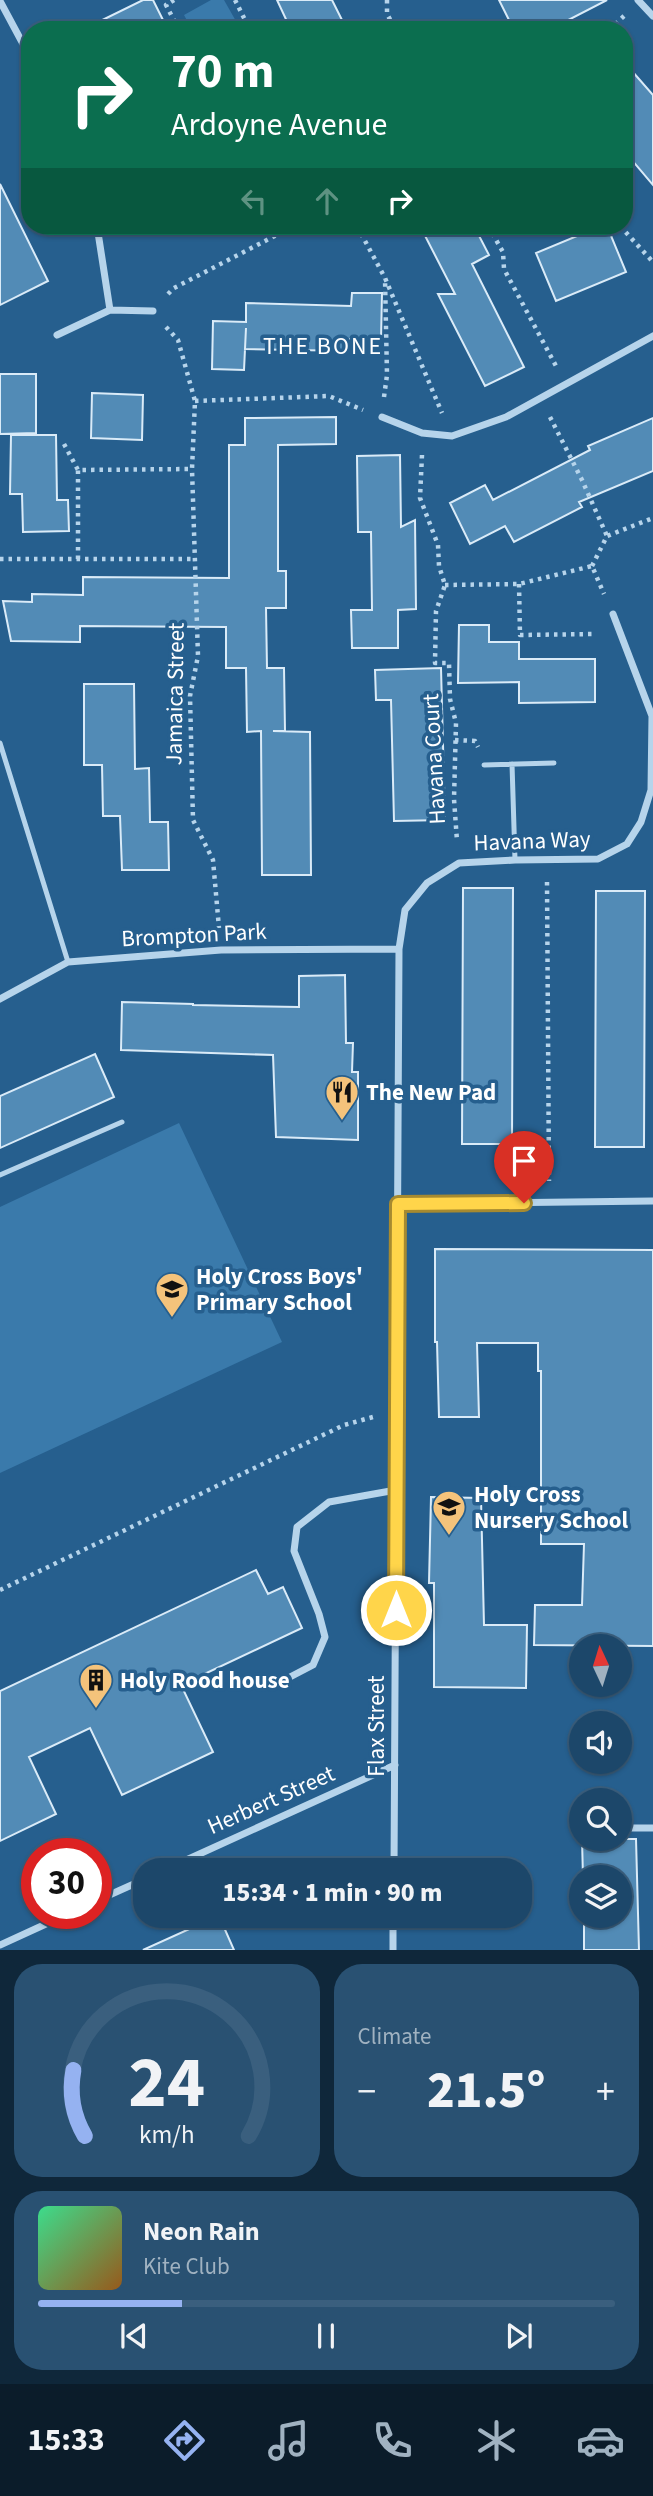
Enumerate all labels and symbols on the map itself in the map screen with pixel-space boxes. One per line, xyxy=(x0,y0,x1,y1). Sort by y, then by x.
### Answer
district label: THE BONE xyxy=(263,329,383,364)
street label: Jamaica Street xyxy=(157,622,193,766)
street label: Havana Court xyxy=(414,692,454,825)
street label: Havana Way xyxy=(473,822,591,860)
street label: Brompton Park xyxy=(121,915,268,955)
restaurant icon: The New Pad xyxy=(323,1073,361,1122)
place label: The New Pad xyxy=(366,1076,496,1109)
pin xyxy=(494,1131,554,1203)
place label: Holy Cross Boys' Primary School xyxy=(196,1260,363,1319)
school or university icon: Holy Cross Boys' Primary School xyxy=(153,1270,191,1319)
place label: Holy Cross Nursery School xyxy=(474,1478,629,1537)
school or university icon: Holy Cross Nursery School xyxy=(430,1488,468,1537)
position arrow xyxy=(359,1573,433,1647)
north arrow xyxy=(569,1634,632,1698)
building icon: Holy Rood house xyxy=(77,1661,115,1710)
place label: Holy Rood house xyxy=(120,1664,290,1697)
street label: Flax Street xyxy=(360,1675,393,1777)
street label: Herbert Street xyxy=(202,1757,340,1843)
speed limit sign: 30 xyxy=(21,1838,112,1929)

